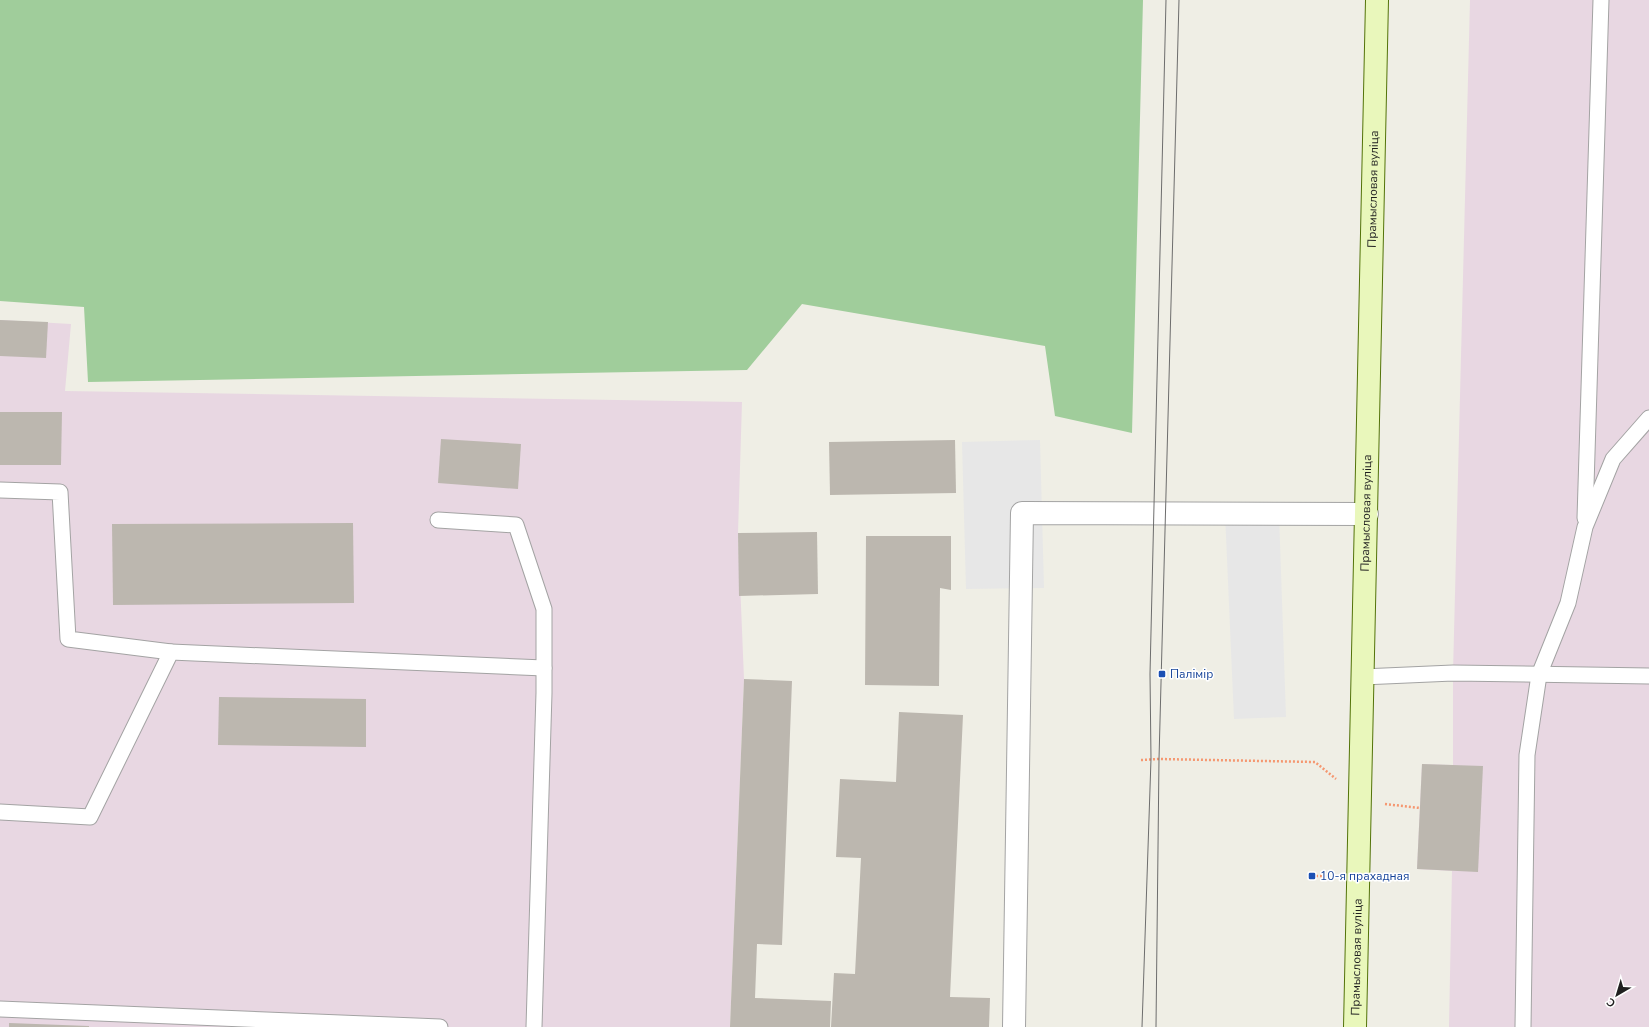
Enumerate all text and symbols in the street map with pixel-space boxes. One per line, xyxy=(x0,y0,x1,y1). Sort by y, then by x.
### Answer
street label: Прамысловая вуліца xyxy=(1364,130,1382,248)
street label: Прамысловая вуліца xyxy=(1357,454,1375,572)
place label: Палімір xyxy=(1170,666,1213,682)
marker: Палімір xyxy=(1157,669,1167,679)
place label: 10-я прахадная xyxy=(1320,868,1410,884)
marker: 10-я прахадная xyxy=(1307,871,1317,881)
street label: Прамысловая вуліца xyxy=(1347,898,1366,1016)
north arrow xyxy=(1597,975,1637,1015)
text: С xyxy=(1603,994,1619,1011)

